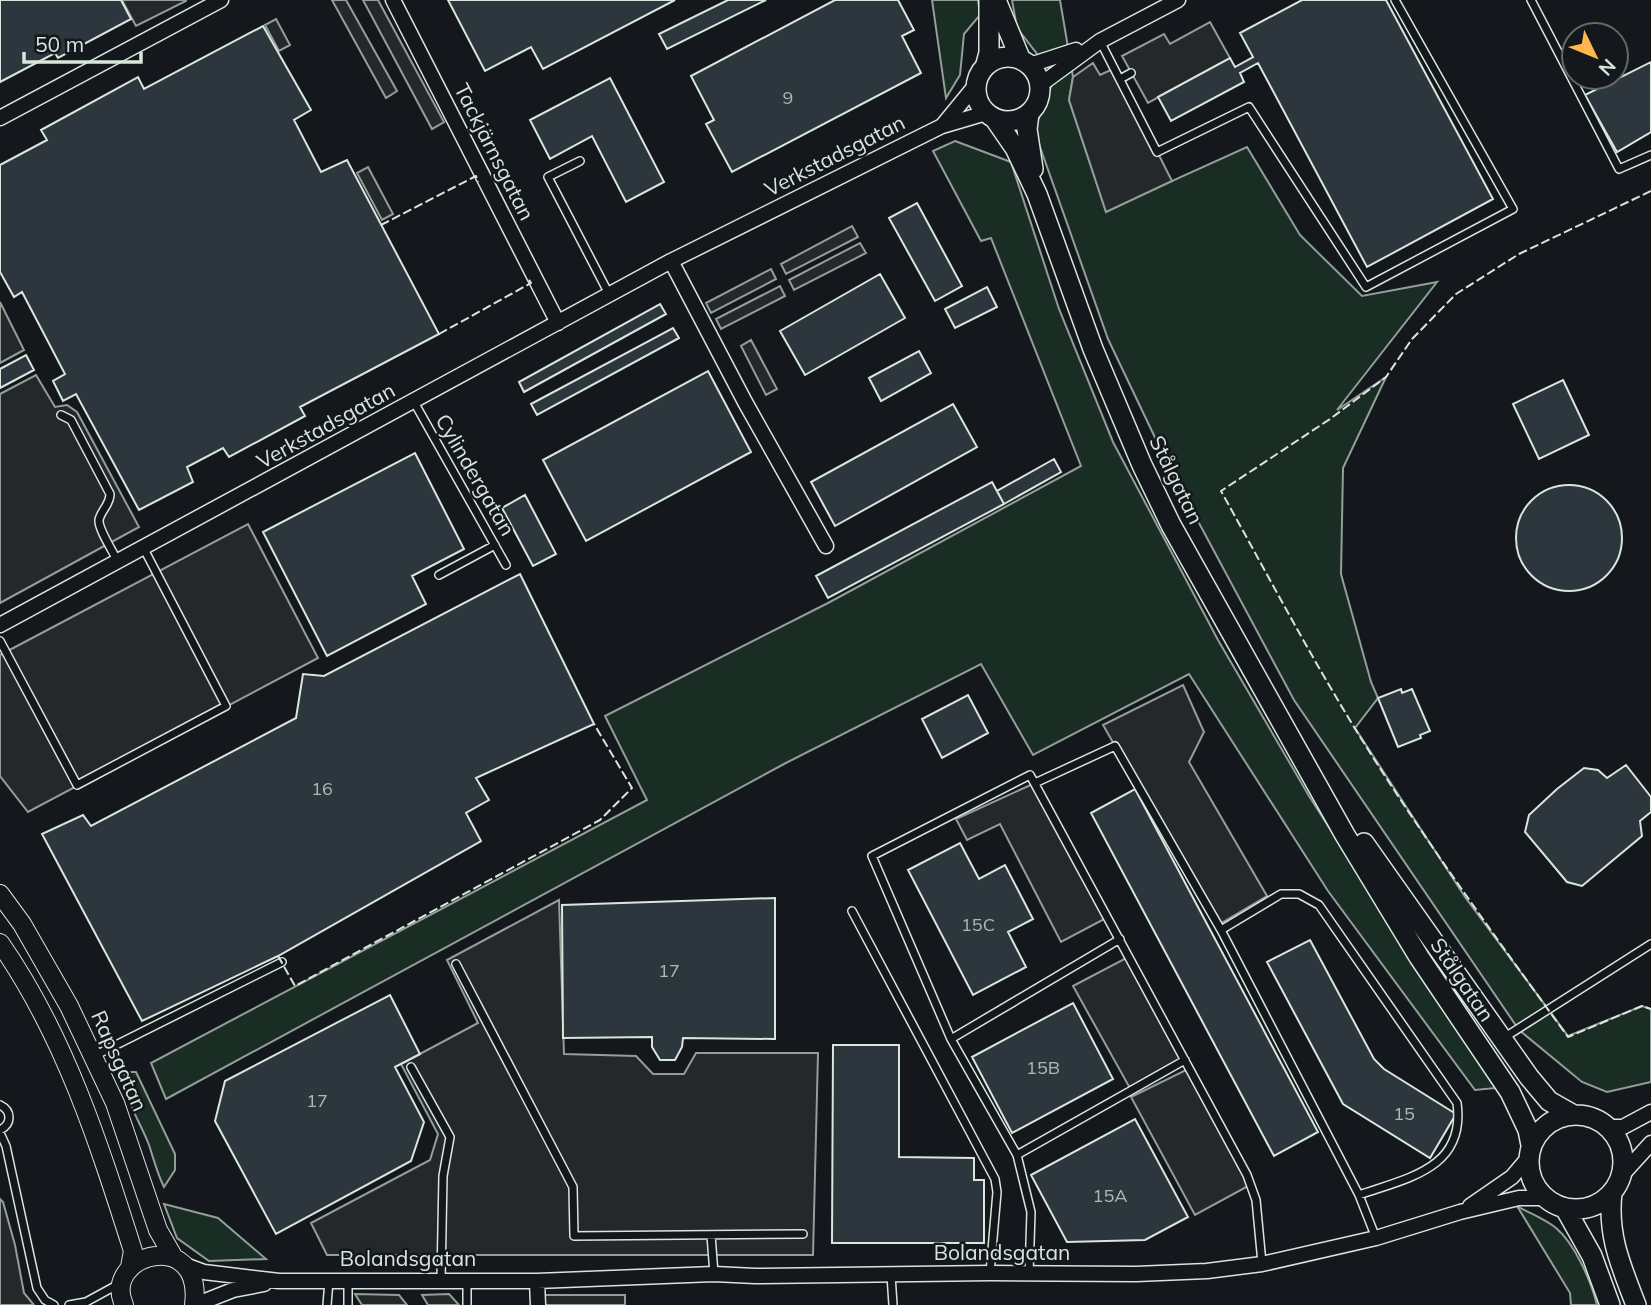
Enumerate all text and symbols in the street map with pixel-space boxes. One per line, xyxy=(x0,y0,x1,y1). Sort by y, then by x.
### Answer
scale bar xyxy=(24,21,142,65)
north arrow xyxy=(1560,21,1630,91)
text: 50 m xyxy=(35,31,84,57)
text: N xyxy=(1594,54,1621,81)
street label: Tackjärnsgatan xyxy=(449,79,541,224)
house number: 9 xyxy=(783,86,793,109)
street label: Verkstadsgatan xyxy=(760,109,909,202)
street label: Verkstadsgatan xyxy=(252,376,399,474)
street label: Cylindergatan xyxy=(431,409,521,540)
street label: Stålgatan xyxy=(1144,431,1210,528)
house number: 16 xyxy=(311,777,333,800)
house number: 15C xyxy=(961,913,995,936)
street label: Stålgatan xyxy=(1425,933,1500,1026)
house number: 17 xyxy=(658,959,680,982)
street label: Rapsgatan xyxy=(86,1006,154,1115)
house number: 15B xyxy=(1026,1056,1060,1079)
house number: 17 xyxy=(306,1089,328,1112)
house number: 15 xyxy=(1393,1102,1415,1125)
house number: 15A xyxy=(1093,1184,1127,1207)
street label: Bolandsgatan xyxy=(934,1239,1070,1265)
street label: Bolandsgatan xyxy=(340,1245,476,1271)

